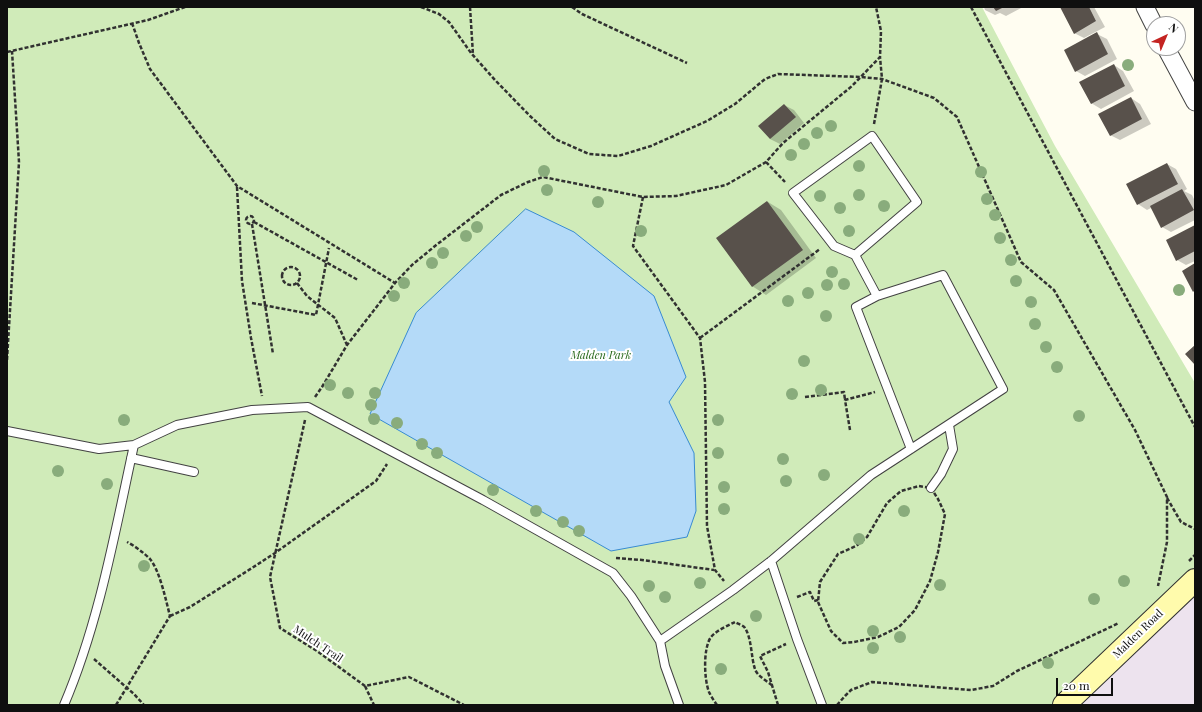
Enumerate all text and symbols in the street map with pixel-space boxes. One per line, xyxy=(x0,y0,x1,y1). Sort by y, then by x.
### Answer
north arrow xyxy=(1146,16,1186,56)
text: N xyxy=(1166,20,1182,36)
park label: Malden Park xyxy=(571,349,631,363)
street label: Malden Road xyxy=(1110,607,1166,661)
street label: Mulch Trail xyxy=(291,623,345,665)
scale bar xyxy=(1058,670,1115,696)
text: 20 m xyxy=(1063,677,1090,693)

